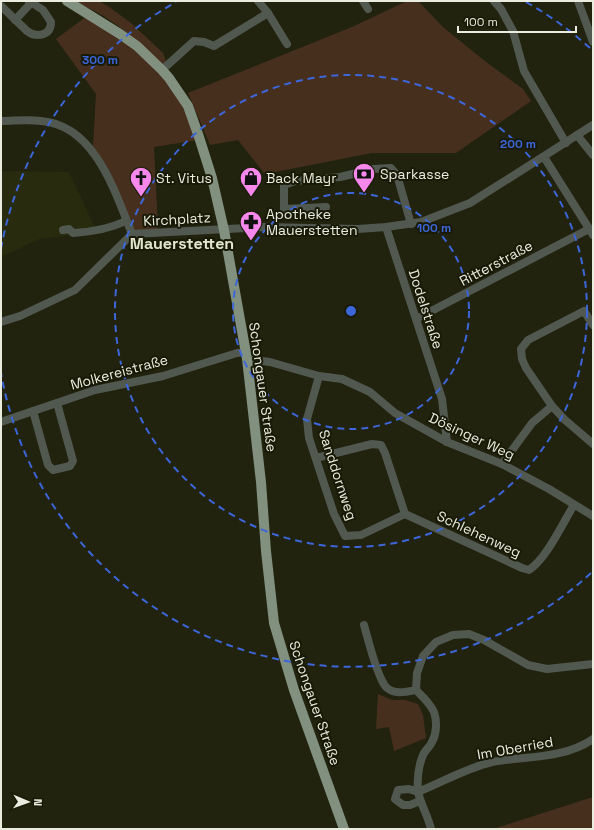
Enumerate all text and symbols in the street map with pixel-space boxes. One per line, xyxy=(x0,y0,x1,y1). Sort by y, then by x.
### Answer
scale bar xyxy=(458,8,576,34)
text: 100 m xyxy=(464,14,498,30)
text: 300 m xyxy=(82,52,118,68)
text: 200 m xyxy=(500,136,536,152)
bank icon: Sparkasse xyxy=(351,161,377,194)
church icon: St. Vitus xyxy=(128,165,154,198)
shop icon: Back Mayr xyxy=(238,165,264,198)
place label: Sparkasse xyxy=(380,165,449,183)
place label: St. Vitus xyxy=(156,169,212,187)
place label: Back Mayr xyxy=(266,169,336,187)
place label: Apotheke Mauerstetten xyxy=(266,205,358,239)
street label: Kirchplatz xyxy=(143,208,211,230)
pharmacy icon: Apotheke Mauerstetten xyxy=(238,209,264,242)
text: 100 m xyxy=(417,220,451,236)
district label: Mauerstetten xyxy=(130,233,234,254)
street label: Ritterstraße xyxy=(456,236,536,290)
street label: Dodelstraße xyxy=(405,267,447,351)
centre of rings xyxy=(344,304,358,318)
street label: Schongauer Straße xyxy=(245,321,281,453)
street label: Molkereistraße xyxy=(68,350,170,394)
street label: Dösinger Weg xyxy=(426,408,518,464)
street label: Sanddornweg xyxy=(315,427,361,523)
street label: Schlehenweg xyxy=(434,507,524,561)
street label: Schongauer Straße xyxy=(285,638,345,768)
street label: Im Oberried xyxy=(476,732,554,764)
north arrow xyxy=(8,782,48,822)
text: N xyxy=(31,798,45,806)

